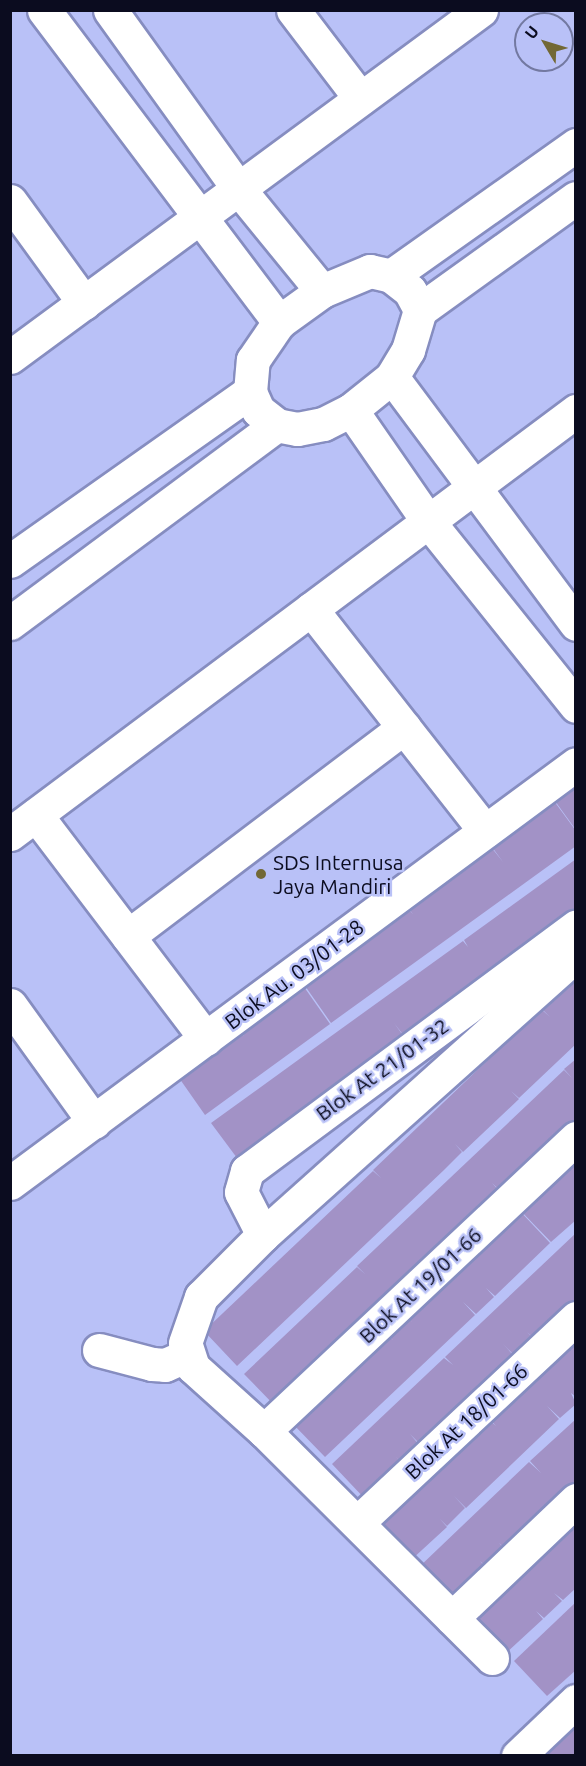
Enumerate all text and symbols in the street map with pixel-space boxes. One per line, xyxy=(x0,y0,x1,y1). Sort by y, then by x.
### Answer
north arrow xyxy=(514,12,574,72)
text: U xyxy=(521,22,542,42)
place label: SDS Internusa Jaya Mandiri xyxy=(273,849,404,899)
marker: SDS Internusa Jaya Mandiri xyxy=(254,867,268,881)
street label: Blok Au. 03/01-28 xyxy=(220,914,368,1034)
street label: Blok At 21/01-32 xyxy=(311,1012,453,1126)
street label: Blok At 19/01-66 xyxy=(354,1222,486,1348)
street label: Blok At 18/01-66 xyxy=(400,1358,532,1484)

